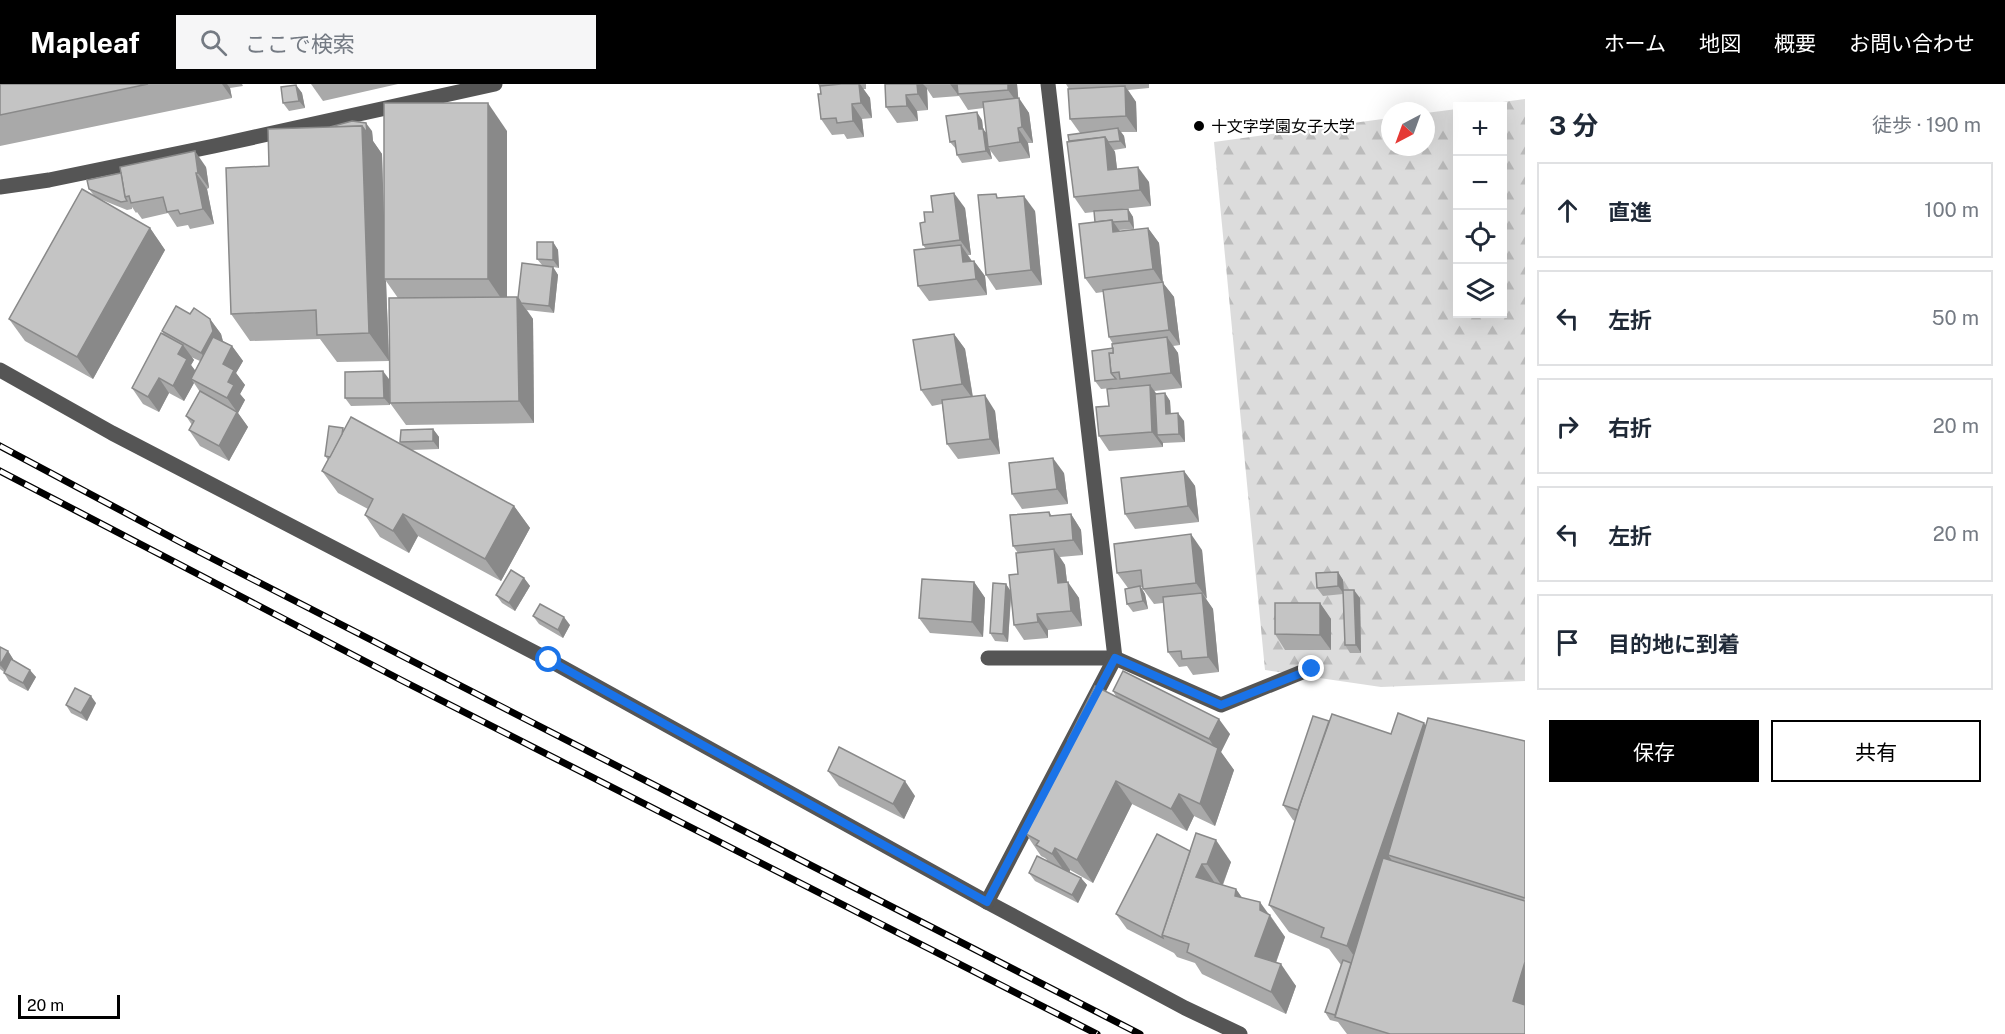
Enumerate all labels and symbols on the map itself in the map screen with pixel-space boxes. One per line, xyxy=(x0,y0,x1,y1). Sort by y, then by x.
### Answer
north arrow xyxy=(1381,102,1435,156)
place label: 十文字学園女子大学 xyxy=(1211,117,1355,136)
marker: 十文字学園女子大学 xyxy=(1192,119,1206,133)
route start xyxy=(535,646,561,672)
route end xyxy=(1298,655,1324,681)
scale bar xyxy=(18,992,120,1020)

